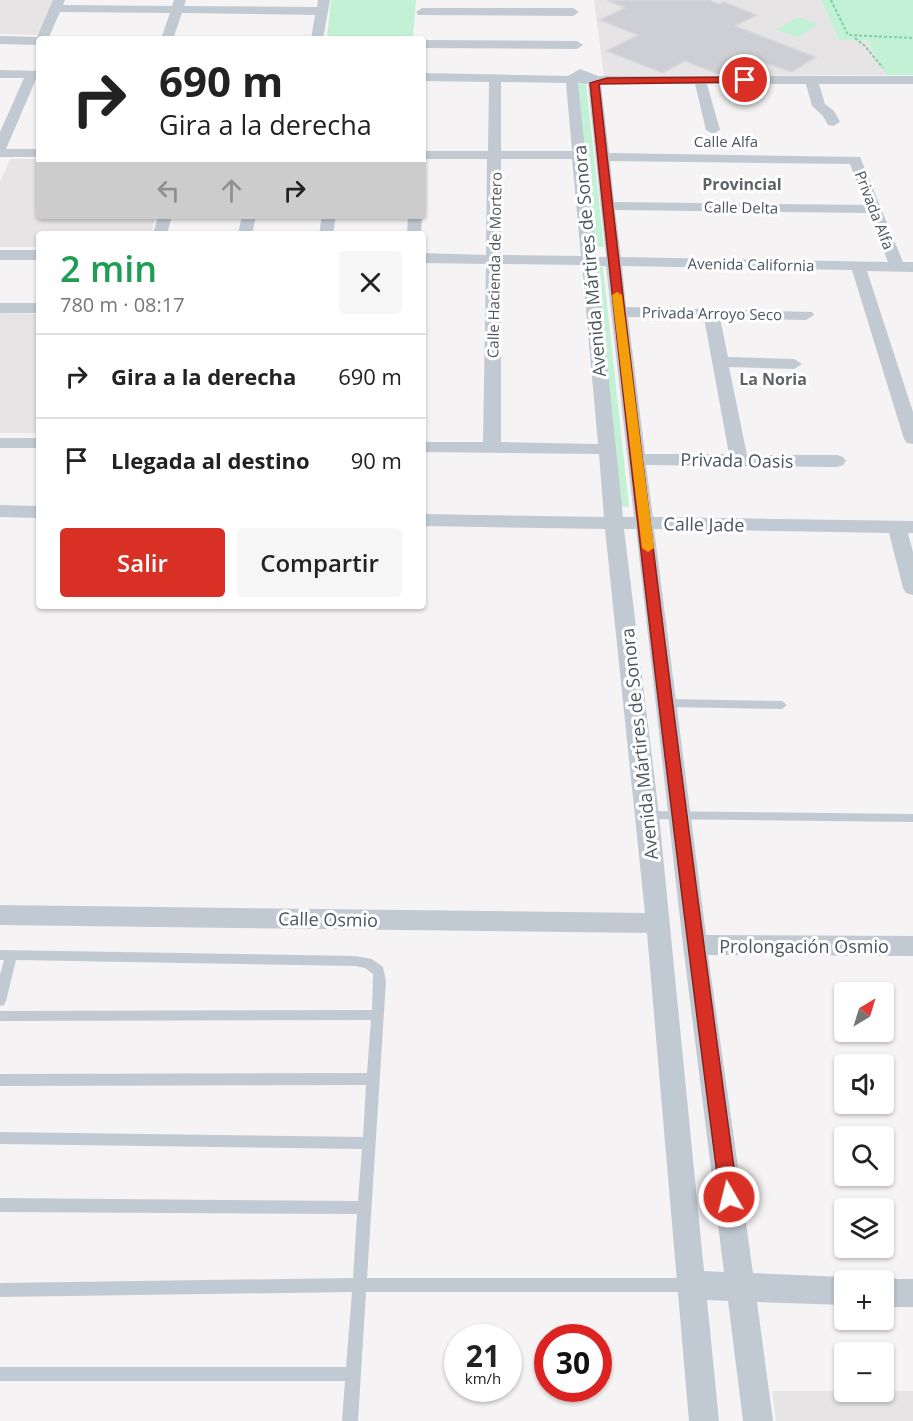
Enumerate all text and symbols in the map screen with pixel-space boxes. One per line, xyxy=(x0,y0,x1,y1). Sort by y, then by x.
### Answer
text: 690 m xyxy=(159,52,283,109)
pin xyxy=(719,54,770,105)
icon: right xyxy=(60,60,138,138)
icon: arrive xyxy=(728,63,761,96)
text: Gira a la derecha xyxy=(159,106,372,143)
street label: Calle Alfa xyxy=(694,131,758,151)
street label: Avenida Mártires de Sonora xyxy=(567,144,611,378)
street label: Privada Alfa xyxy=(851,168,899,252)
street label: Calle Hacienda de Mortero xyxy=(482,172,506,358)
district label: Provincial xyxy=(702,173,782,195)
icon: left xyxy=(152,174,185,207)
icon: ahead xyxy=(215,174,248,207)
icon: right xyxy=(278,174,311,207)
street label: Calle Delta xyxy=(704,196,778,218)
text: 2 min xyxy=(60,244,157,293)
button: close xyxy=(339,251,402,314)
street label: Avenida California xyxy=(687,253,815,275)
text: 780 m · 08:17 xyxy=(60,291,185,318)
street label: Privada Arroyo Seco xyxy=(642,302,782,324)
icon: right xyxy=(60,360,93,393)
text: Gira a la derecha xyxy=(111,361,296,391)
text: 690 m xyxy=(338,361,402,391)
district label: La Noria xyxy=(739,368,807,390)
icon: arrive xyxy=(60,444,93,477)
text: Llegada al destino xyxy=(111,445,310,475)
text: 90 m xyxy=(351,445,402,475)
street label: Privada Oasis xyxy=(680,447,794,473)
street label: Calle Jade xyxy=(663,511,745,537)
button: Salir xyxy=(60,528,225,597)
button: Compartir xyxy=(237,528,402,597)
street label: Avenida Mártires de Sonora xyxy=(615,627,663,861)
street label: Calle Osmio xyxy=(278,906,378,932)
street label: Prolongación Osmio xyxy=(719,934,889,958)
north arrow xyxy=(834,982,894,1042)
map controls xyxy=(834,982,894,1402)
button: sound xyxy=(834,1054,894,1114)
button: search xyxy=(834,1126,894,1186)
position arrow xyxy=(697,1165,761,1229)
button: layers xyxy=(834,1198,894,1258)
button: + xyxy=(834,1270,894,1330)
speed limit sign: 30 xyxy=(534,1324,612,1402)
text: 21 xyxy=(466,1335,500,1376)
button: − xyxy=(834,1342,894,1402)
text: km/h xyxy=(465,1368,501,1388)

